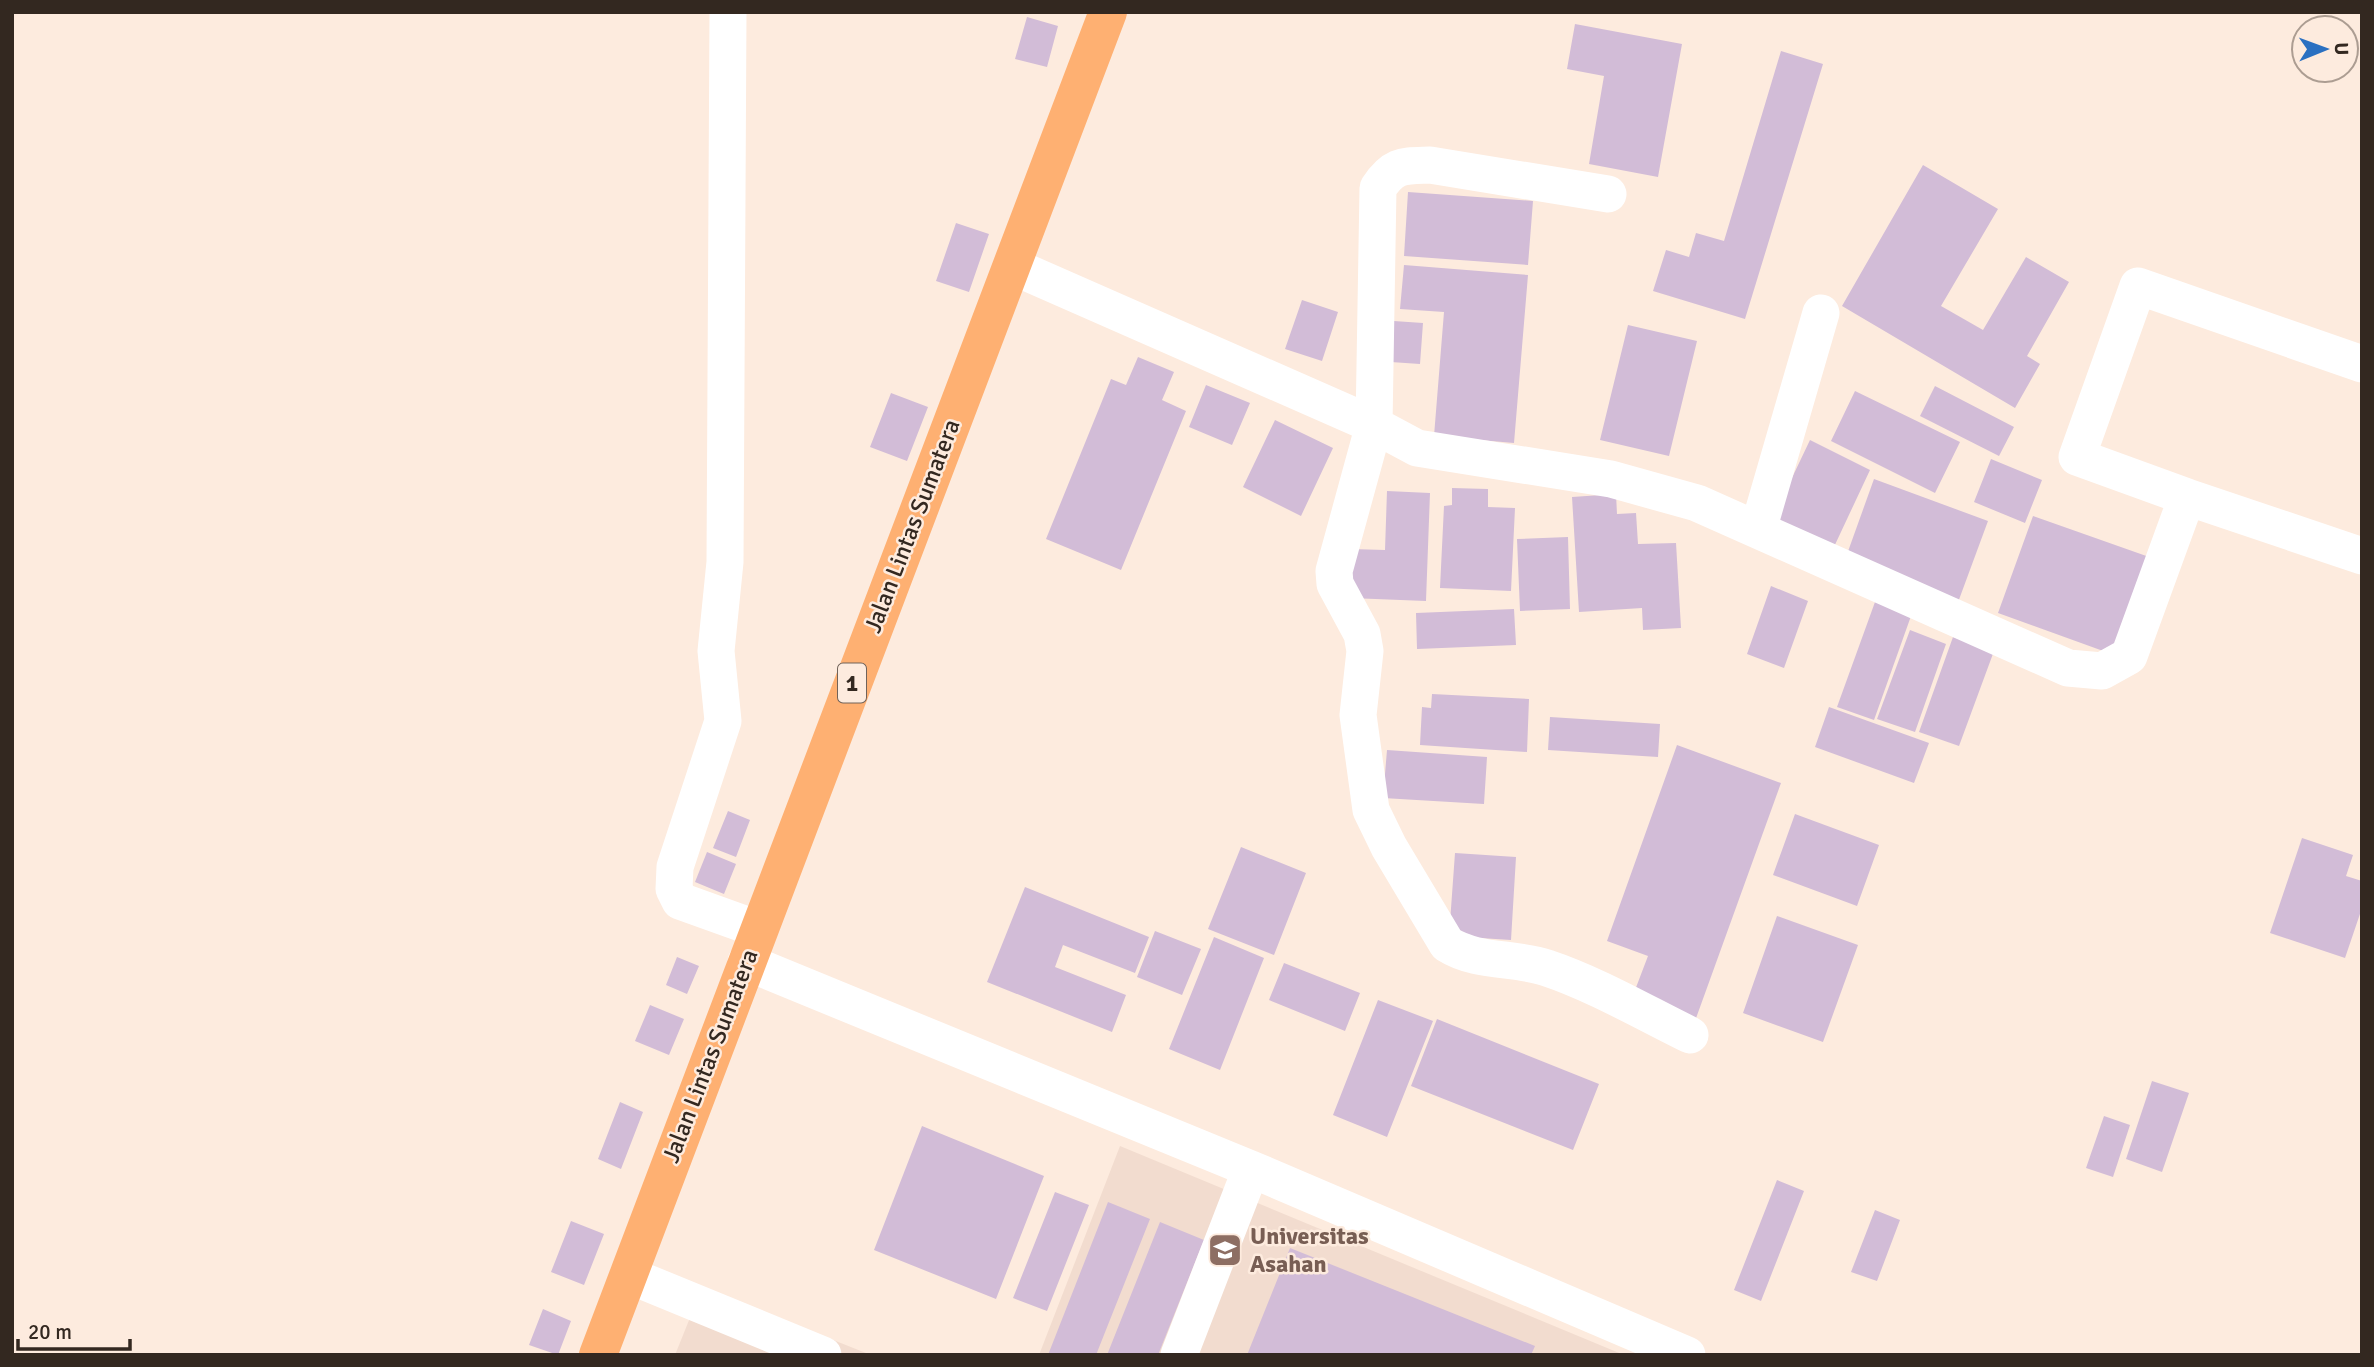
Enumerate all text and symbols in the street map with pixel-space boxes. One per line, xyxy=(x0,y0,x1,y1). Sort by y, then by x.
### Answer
north arrow xyxy=(2290,14,2360,84)
text: U xyxy=(2329,42,2353,55)
street label: Jalan Lintas Sumatera xyxy=(857,415,967,637)
road number: 1 xyxy=(838,664,866,702)
street label: Jalan Lintas Sumatera xyxy=(655,945,765,1167)
place label: Universitas Asahan xyxy=(1250,1221,1369,1279)
school or university icon: Universitas Asahan xyxy=(1206,1231,1244,1269)
scale bar xyxy=(18,1308,130,1352)
text: 20 m xyxy=(28,1319,72,1345)

